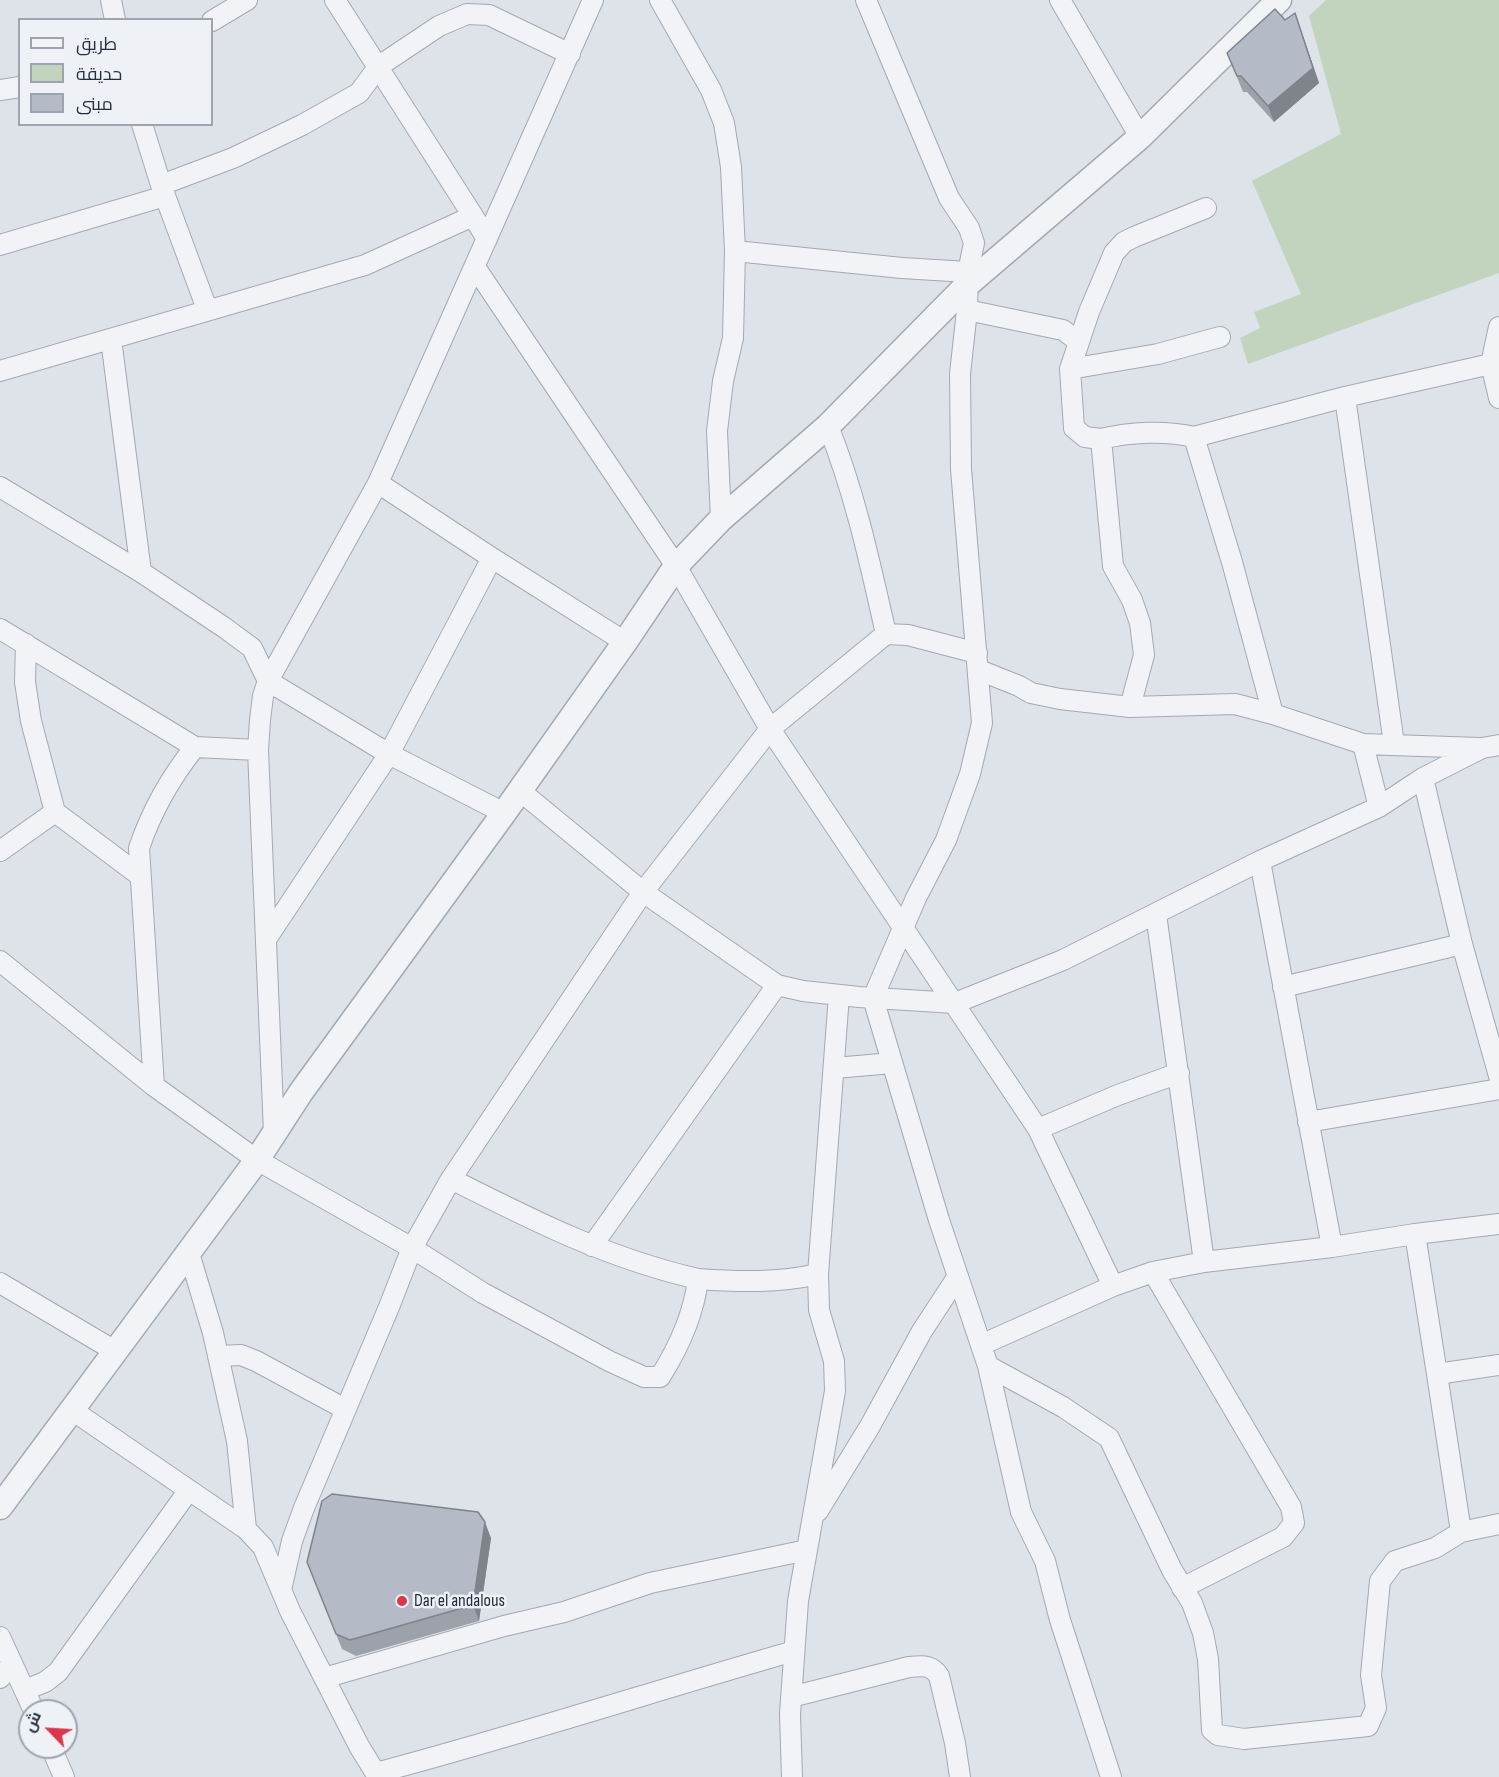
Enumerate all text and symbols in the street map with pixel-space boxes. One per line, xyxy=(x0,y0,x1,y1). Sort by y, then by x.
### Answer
legend xyxy=(18,18,213,126)
text: طريق xyxy=(76,34,117,55)
text: حديقة xyxy=(76,64,122,85)
text: مبنى xyxy=(76,94,113,115)
place label: Dar el andalous xyxy=(414,1590,505,1612)
marker: Dar el andalous xyxy=(395,1594,409,1608)
north arrow xyxy=(18,1699,78,1759)
text: ش xyxy=(20,1709,46,1735)

